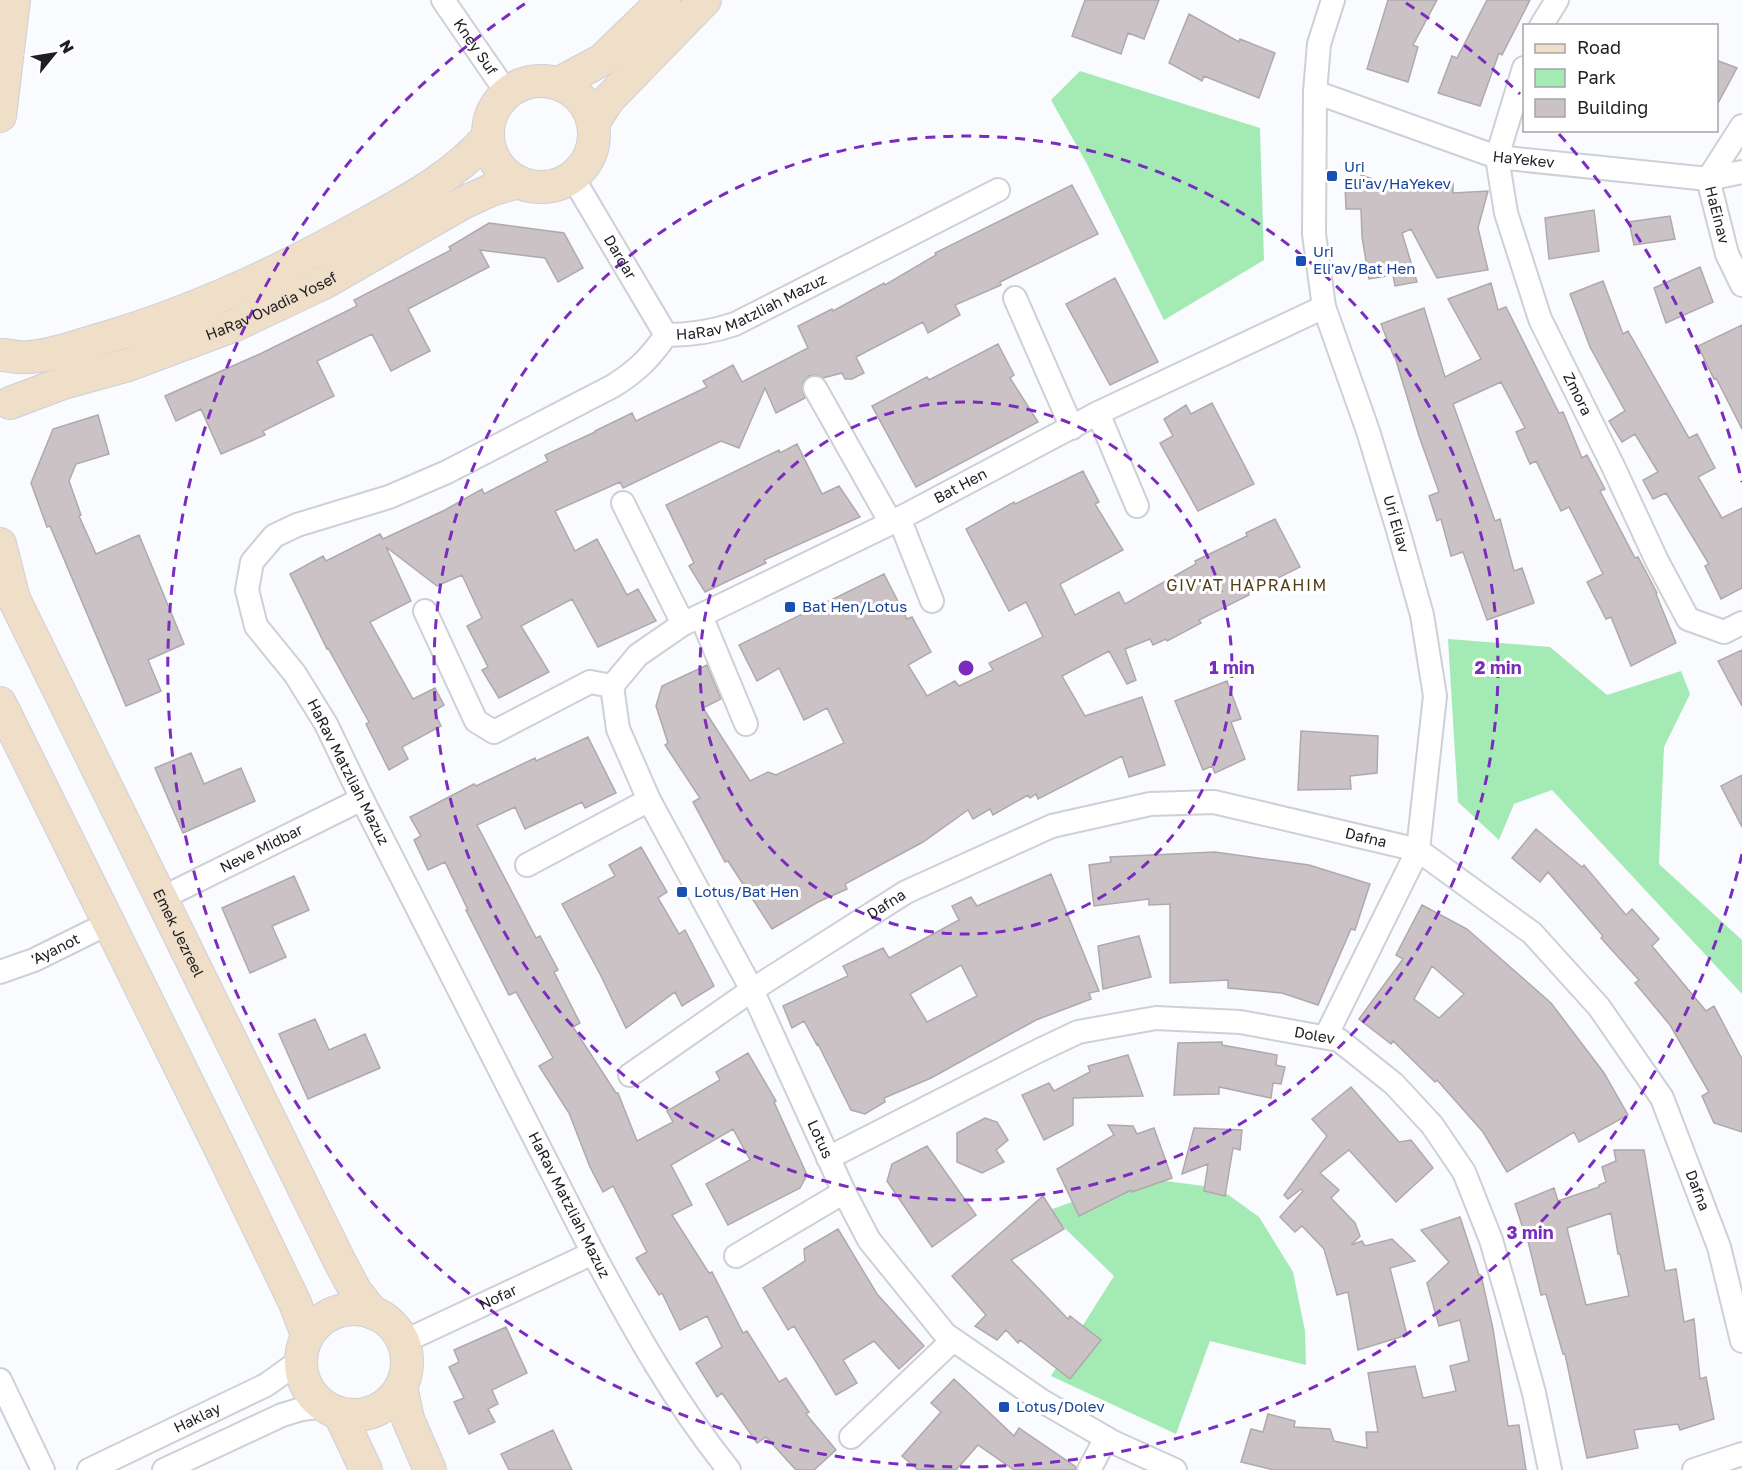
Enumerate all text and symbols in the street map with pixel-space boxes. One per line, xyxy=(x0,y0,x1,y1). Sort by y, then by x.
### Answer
street label: Kney Suf xyxy=(450,15,502,78)
north arrow xyxy=(24,24,84,84)
legend xyxy=(1523,24,1718,132)
text: N xyxy=(55,36,79,57)
text: Road xyxy=(1577,36,1621,58)
text: Park xyxy=(1577,66,1616,88)
text: Building xyxy=(1577,96,1648,118)
street label: HaYekev xyxy=(1492,147,1556,171)
place label: Uri Eli'av/HaYekev xyxy=(1344,157,1452,192)
marker: Uri Eli'av/HaYekev xyxy=(1325,169,1339,183)
street label: HaEinav xyxy=(1702,184,1734,246)
street label: Dardar xyxy=(601,231,641,282)
place label: Uri Eli'av/Bat Hen xyxy=(1313,242,1416,277)
marker: Uri Eli'av/Bat Hen xyxy=(1294,254,1308,268)
street label: HaRav Ovadia Yosef xyxy=(203,267,340,343)
street label: HaRav Matzliah Mazuz xyxy=(675,269,829,343)
street label: Zmora xyxy=(1560,369,1596,418)
street label: Bat Hen xyxy=(930,464,990,507)
street label: Uri Eliav xyxy=(1380,493,1414,555)
district label: GIV'AT HAPRAHIM xyxy=(1166,575,1328,595)
place label: Bat Hen/Lotus xyxy=(802,597,907,615)
marker: Bat Hen/Lotus xyxy=(783,600,797,614)
text: 1 min xyxy=(1209,656,1255,678)
text: 2 min xyxy=(1474,656,1522,678)
centre of rings xyxy=(956,658,976,678)
street label: HaRav Matzliah Mazuz xyxy=(304,696,394,848)
street label: Neve Midbar xyxy=(217,820,306,876)
street label: Dafna xyxy=(1344,823,1389,850)
place label: Lotus/Bat Hen xyxy=(694,882,799,900)
marker: Lotus/Bat Hen xyxy=(675,885,689,899)
street label: Dafna xyxy=(863,885,909,923)
street label: Emek Jezreel xyxy=(150,886,208,980)
street label: 'Ayanot xyxy=(29,929,82,968)
street label: Dolev xyxy=(1293,1022,1337,1047)
street label: Lotus xyxy=(804,1117,837,1161)
street label: HaRav Matzliah Mazuz xyxy=(525,1129,615,1281)
street label: Dafna xyxy=(1682,1167,1714,1213)
text: 3 min xyxy=(1506,1221,1554,1243)
street label: Nofar xyxy=(476,1280,520,1313)
place label: Lotus/Dolev xyxy=(1016,1397,1105,1415)
street label: Haklay xyxy=(170,1398,224,1436)
marker: Lotus/Dolev xyxy=(997,1400,1011,1414)

